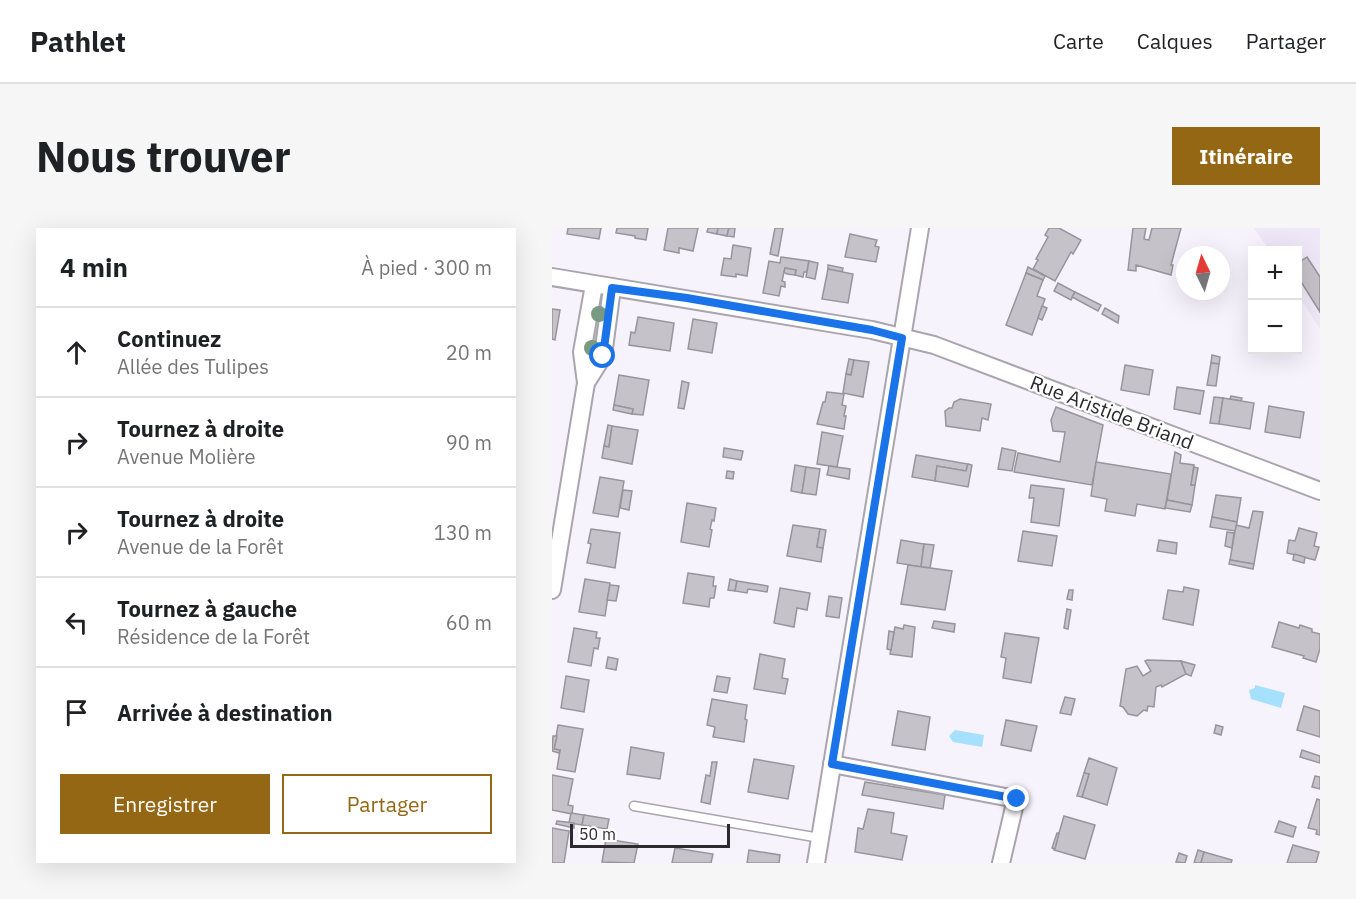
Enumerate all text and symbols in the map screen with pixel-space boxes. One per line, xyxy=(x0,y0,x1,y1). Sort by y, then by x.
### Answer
text: Pathlet xyxy=(30,23,126,60)
text: Carte xyxy=(1053,27,1104,55)
text: Calques xyxy=(1137,27,1213,55)
text: Partager xyxy=(1246,27,1326,55)
button: Itinéraire xyxy=(1172,127,1320,185)
text: Nous trouver xyxy=(36,129,291,184)
north arrow xyxy=(1176,246,1230,300)
map controls xyxy=(1248,246,1302,354)
button: + xyxy=(1248,246,1302,300)
text: 4 min xyxy=(60,250,128,284)
text: À pied · 300 m xyxy=(361,254,492,281)
button: − xyxy=(1248,300,1302,354)
text: Continuez xyxy=(117,324,221,353)
icon: ahead xyxy=(60,336,93,369)
text: 20 m xyxy=(446,339,492,366)
route start xyxy=(589,342,615,368)
text: Allée des Tulipes xyxy=(117,353,269,380)
street label: Rue Aristide Briand xyxy=(1026,368,1198,456)
text: Tournez à droite xyxy=(117,414,284,443)
icon: right xyxy=(60,426,93,459)
text: 90 m xyxy=(446,429,492,456)
text: Avenue Molière xyxy=(117,443,256,470)
text: Tournez à droite xyxy=(117,504,284,533)
icon: right xyxy=(60,516,93,549)
text: 130 m xyxy=(434,519,492,546)
text: Avenue de la Forêt xyxy=(117,533,284,560)
text: Tournez à gauche xyxy=(117,594,297,623)
icon: left xyxy=(60,606,93,639)
text: 60 m xyxy=(446,609,492,636)
text: Résidence de la Forêt xyxy=(117,623,310,650)
icon: arrive xyxy=(60,696,93,729)
text: Arrivée à destination xyxy=(117,698,333,727)
button: Enregistrer xyxy=(60,774,270,834)
button: Partager xyxy=(282,774,492,834)
route end xyxy=(1003,785,1029,811)
scale bar xyxy=(570,821,730,848)
text: 50 m xyxy=(579,824,616,844)

